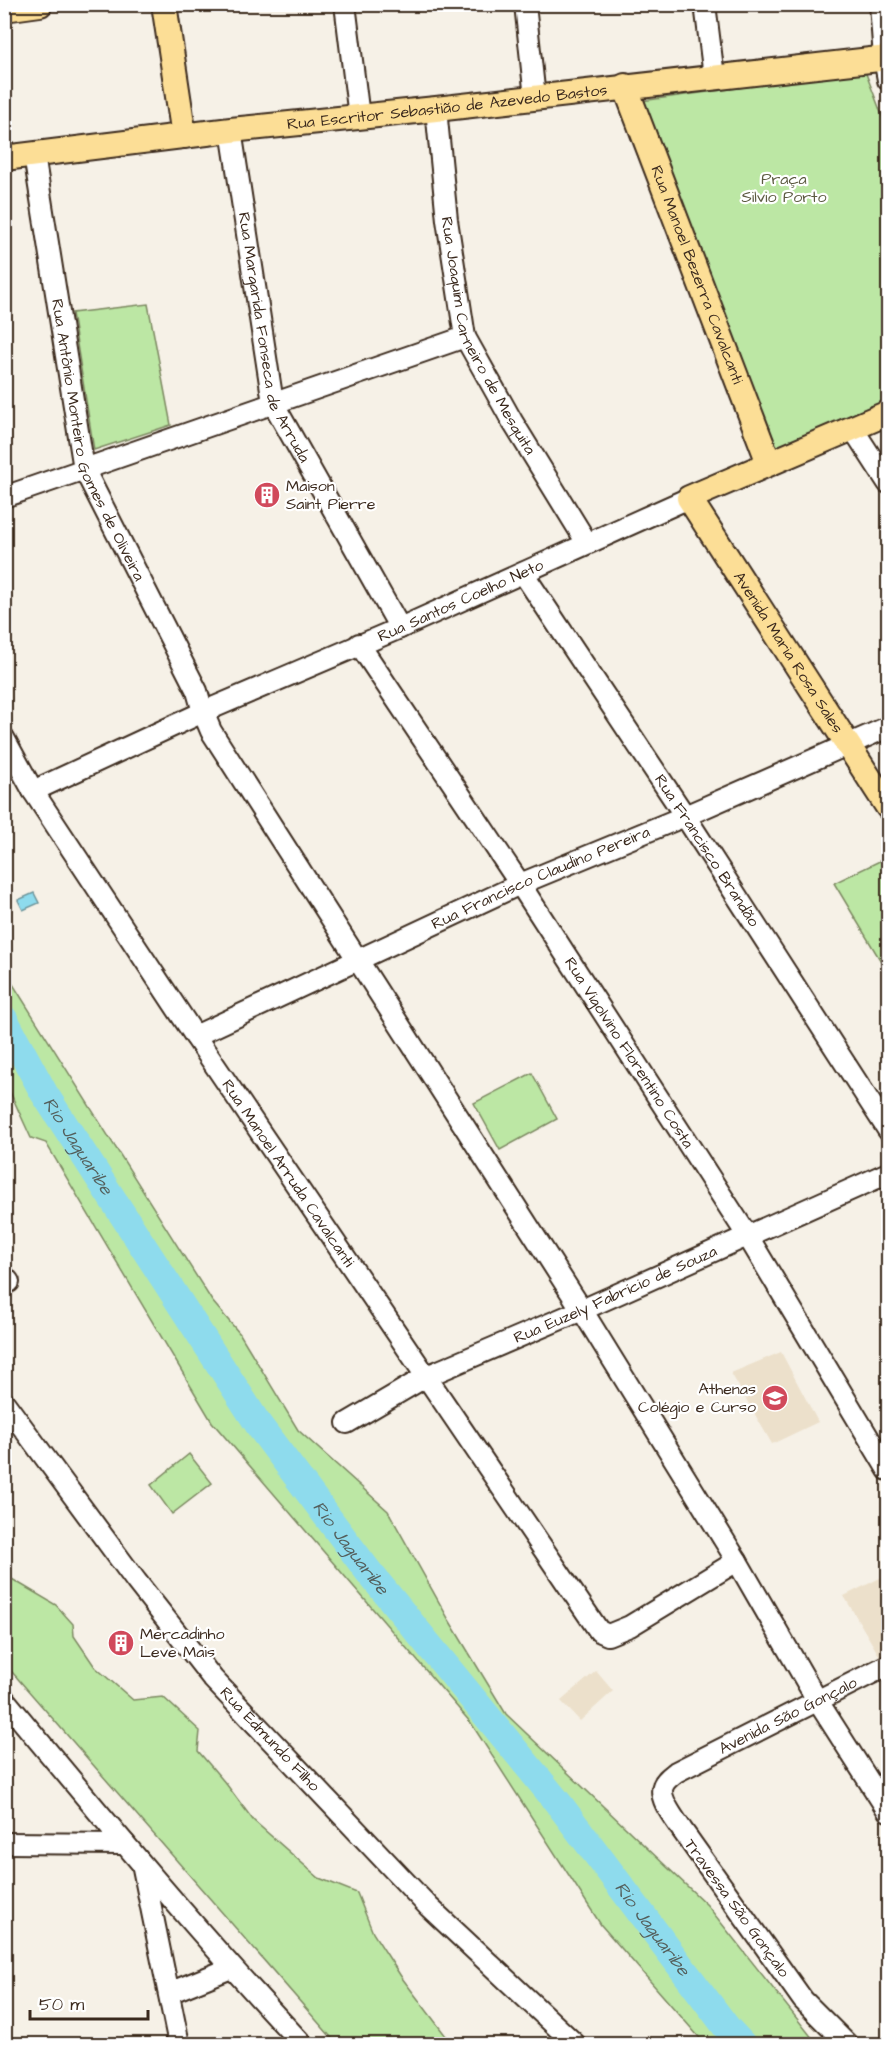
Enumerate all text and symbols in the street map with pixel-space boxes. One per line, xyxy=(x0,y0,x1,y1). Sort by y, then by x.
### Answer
street label: Rua Escritor Sebastião de Azevedo Bastos xyxy=(286,79,608,135)
street label: Rua Manoel Bezerra Cavalcanti xyxy=(645,162,749,388)
park label: Praça Silvio Porto xyxy=(742,168,826,208)
street label: Rua Margarida Fonseca de Arruda xyxy=(233,210,315,466)
street label: Rua Joaquim Carneiro de Mesquita xyxy=(436,215,541,459)
street label: Rua Antônio Monteiro Gomes de Oliveira xyxy=(46,297,150,585)
place label: Maison Saint Pierre xyxy=(286,475,376,515)
building icon: Maison Saint Pierre xyxy=(252,480,282,510)
street label: Rua Santos Coelho Neto xyxy=(374,554,547,647)
street label: Avenida Maria Rosa Sales xyxy=(728,567,849,737)
street label: Rua Francisco Brandão xyxy=(649,770,765,931)
street label: Rua Francisco Claudino Pereira xyxy=(428,821,653,935)
street label: Rua Vigolvino Florentino Costa xyxy=(559,953,699,1153)
street label: Rua Manoel Arruda Cavalcanti xyxy=(217,1075,360,1272)
water label: Rio Jaguaribe xyxy=(37,1092,120,1201)
street label: Rua Euzely Fabrício de Souza xyxy=(510,1240,720,1349)
place label: Athenas Colégio e Curso xyxy=(638,1378,756,1419)
school or university icon: Athenas Colégio e Curso xyxy=(760,1383,790,1413)
water label: Rio Jaguaribe xyxy=(307,1496,396,1601)
place label: Mercadinho Leve Mais xyxy=(140,1623,225,1663)
building icon: Mercadinho Leve Mais xyxy=(106,1628,136,1658)
street label: Avenida São Gonçalo xyxy=(715,1671,861,1760)
street label: Rua Edmundo Filho xyxy=(215,1682,325,1796)
street label: Travessa São Gonçalo xyxy=(679,1834,795,1982)
water label: Rio Jaguaribe xyxy=(609,1876,697,1982)
scale bar xyxy=(30,1983,148,2021)
text: 50 m xyxy=(39,1992,84,2017)

